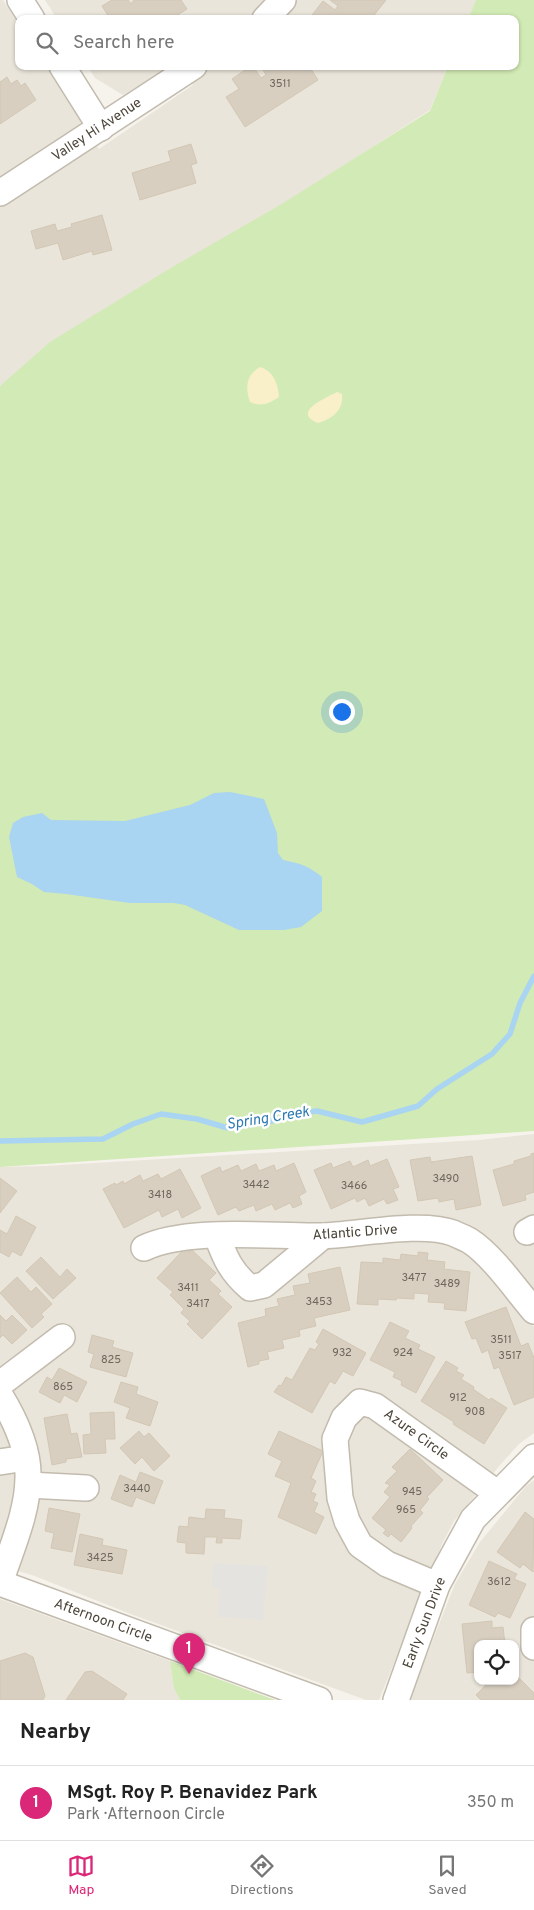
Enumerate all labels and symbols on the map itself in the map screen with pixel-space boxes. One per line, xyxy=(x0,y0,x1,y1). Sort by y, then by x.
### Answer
house number: 3511 xyxy=(269,77,291,91)
street label: Valley Hi Avenue xyxy=(49,95,145,165)
your location xyxy=(329,699,355,725)
water label: Spring Creek xyxy=(225,1103,311,1135)
house number: 3490 xyxy=(433,1172,459,1186)
house number: 3442 xyxy=(242,1178,270,1192)
house number: 3466 xyxy=(341,1179,367,1193)
house number: 3418 xyxy=(148,1188,172,1202)
street label: Atlantic Drive xyxy=(312,1222,398,1244)
house number: 3477 xyxy=(401,1271,427,1285)
house number: 3489 xyxy=(434,1277,460,1291)
house number: 3411 xyxy=(177,1281,199,1295)
house number: 3453 xyxy=(306,1295,332,1309)
house number: 3417 xyxy=(186,1297,210,1311)
house number: 3511 xyxy=(490,1333,512,1347)
house number: 932 xyxy=(332,1346,352,1360)
house number: 924 xyxy=(393,1346,413,1360)
house number: 3517 xyxy=(498,1349,522,1363)
house number: 825 xyxy=(101,1353,121,1367)
house number: 865 xyxy=(53,1380,73,1394)
house number: 912 xyxy=(449,1391,467,1405)
house number: 908 xyxy=(465,1405,485,1419)
street label: Azure Circle xyxy=(380,1406,452,1464)
house number: 3440 xyxy=(123,1482,151,1496)
house number: 945 xyxy=(402,1485,422,1499)
house number: 965 xyxy=(396,1503,416,1517)
house number: 3425 xyxy=(86,1551,114,1565)
street label: Early Sun Drive xyxy=(400,1575,450,1671)
house number: 3612 xyxy=(487,1575,511,1589)
street label: Afternoon Circle xyxy=(52,1595,154,1647)
pin: 1 xyxy=(173,1633,205,1674)

